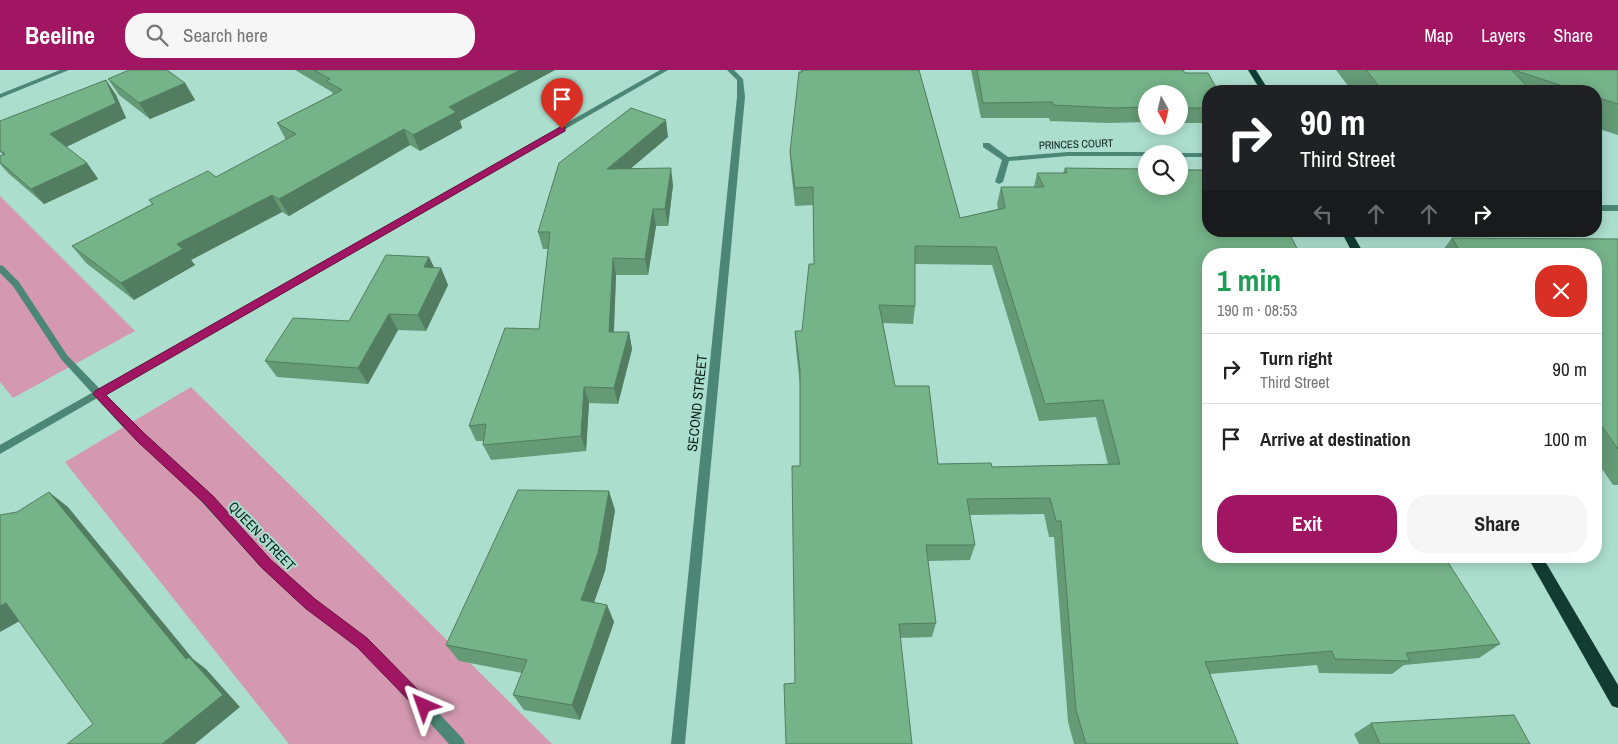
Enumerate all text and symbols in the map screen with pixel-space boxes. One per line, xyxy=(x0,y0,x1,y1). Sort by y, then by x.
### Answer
search box xyxy=(125,13,475,58)
text: Beeline xyxy=(25,19,95,51)
icon: search xyxy=(143,21,171,49)
text: Search here xyxy=(183,22,268,48)
text: Map xyxy=(1425,23,1453,48)
text: Layers xyxy=(1481,23,1526,48)
text: Share xyxy=(1554,23,1593,48)
pin xyxy=(541,78,583,129)
icon: arrive xyxy=(548,85,576,113)
north arrow xyxy=(1138,85,1188,135)
map controls xyxy=(1138,85,1188,195)
text: 90 m xyxy=(1300,99,1365,146)
icon: right xyxy=(1217,105,1282,170)
street label: PRINCES COURT xyxy=(1039,136,1114,152)
text: Third Street xyxy=(1300,144,1395,174)
button: search xyxy=(1138,145,1188,195)
icon: left xyxy=(1309,200,1337,228)
icon: ahead xyxy=(1362,200,1390,228)
icon: ahead xyxy=(1415,200,1443,228)
icon: right xyxy=(1468,200,1496,228)
text: 1 min xyxy=(1217,260,1281,300)
button: close xyxy=(1535,265,1587,317)
text: 190 m · 08:53 xyxy=(1217,299,1297,321)
text: Turn right xyxy=(1260,345,1332,371)
street label: SECOND STREET xyxy=(683,354,711,452)
icon: right xyxy=(1217,355,1245,383)
text: 90 m xyxy=(1552,356,1587,382)
text: Third Street xyxy=(1260,371,1329,393)
icon: arrive xyxy=(1217,425,1245,453)
text: Arrive at destination xyxy=(1260,426,1411,452)
text: 100 m xyxy=(1544,426,1587,452)
button: Exit xyxy=(1217,495,1397,553)
button: Share xyxy=(1407,495,1587,553)
street label: QUEEN STREET xyxy=(225,498,299,574)
position arrow xyxy=(397,679,449,731)

